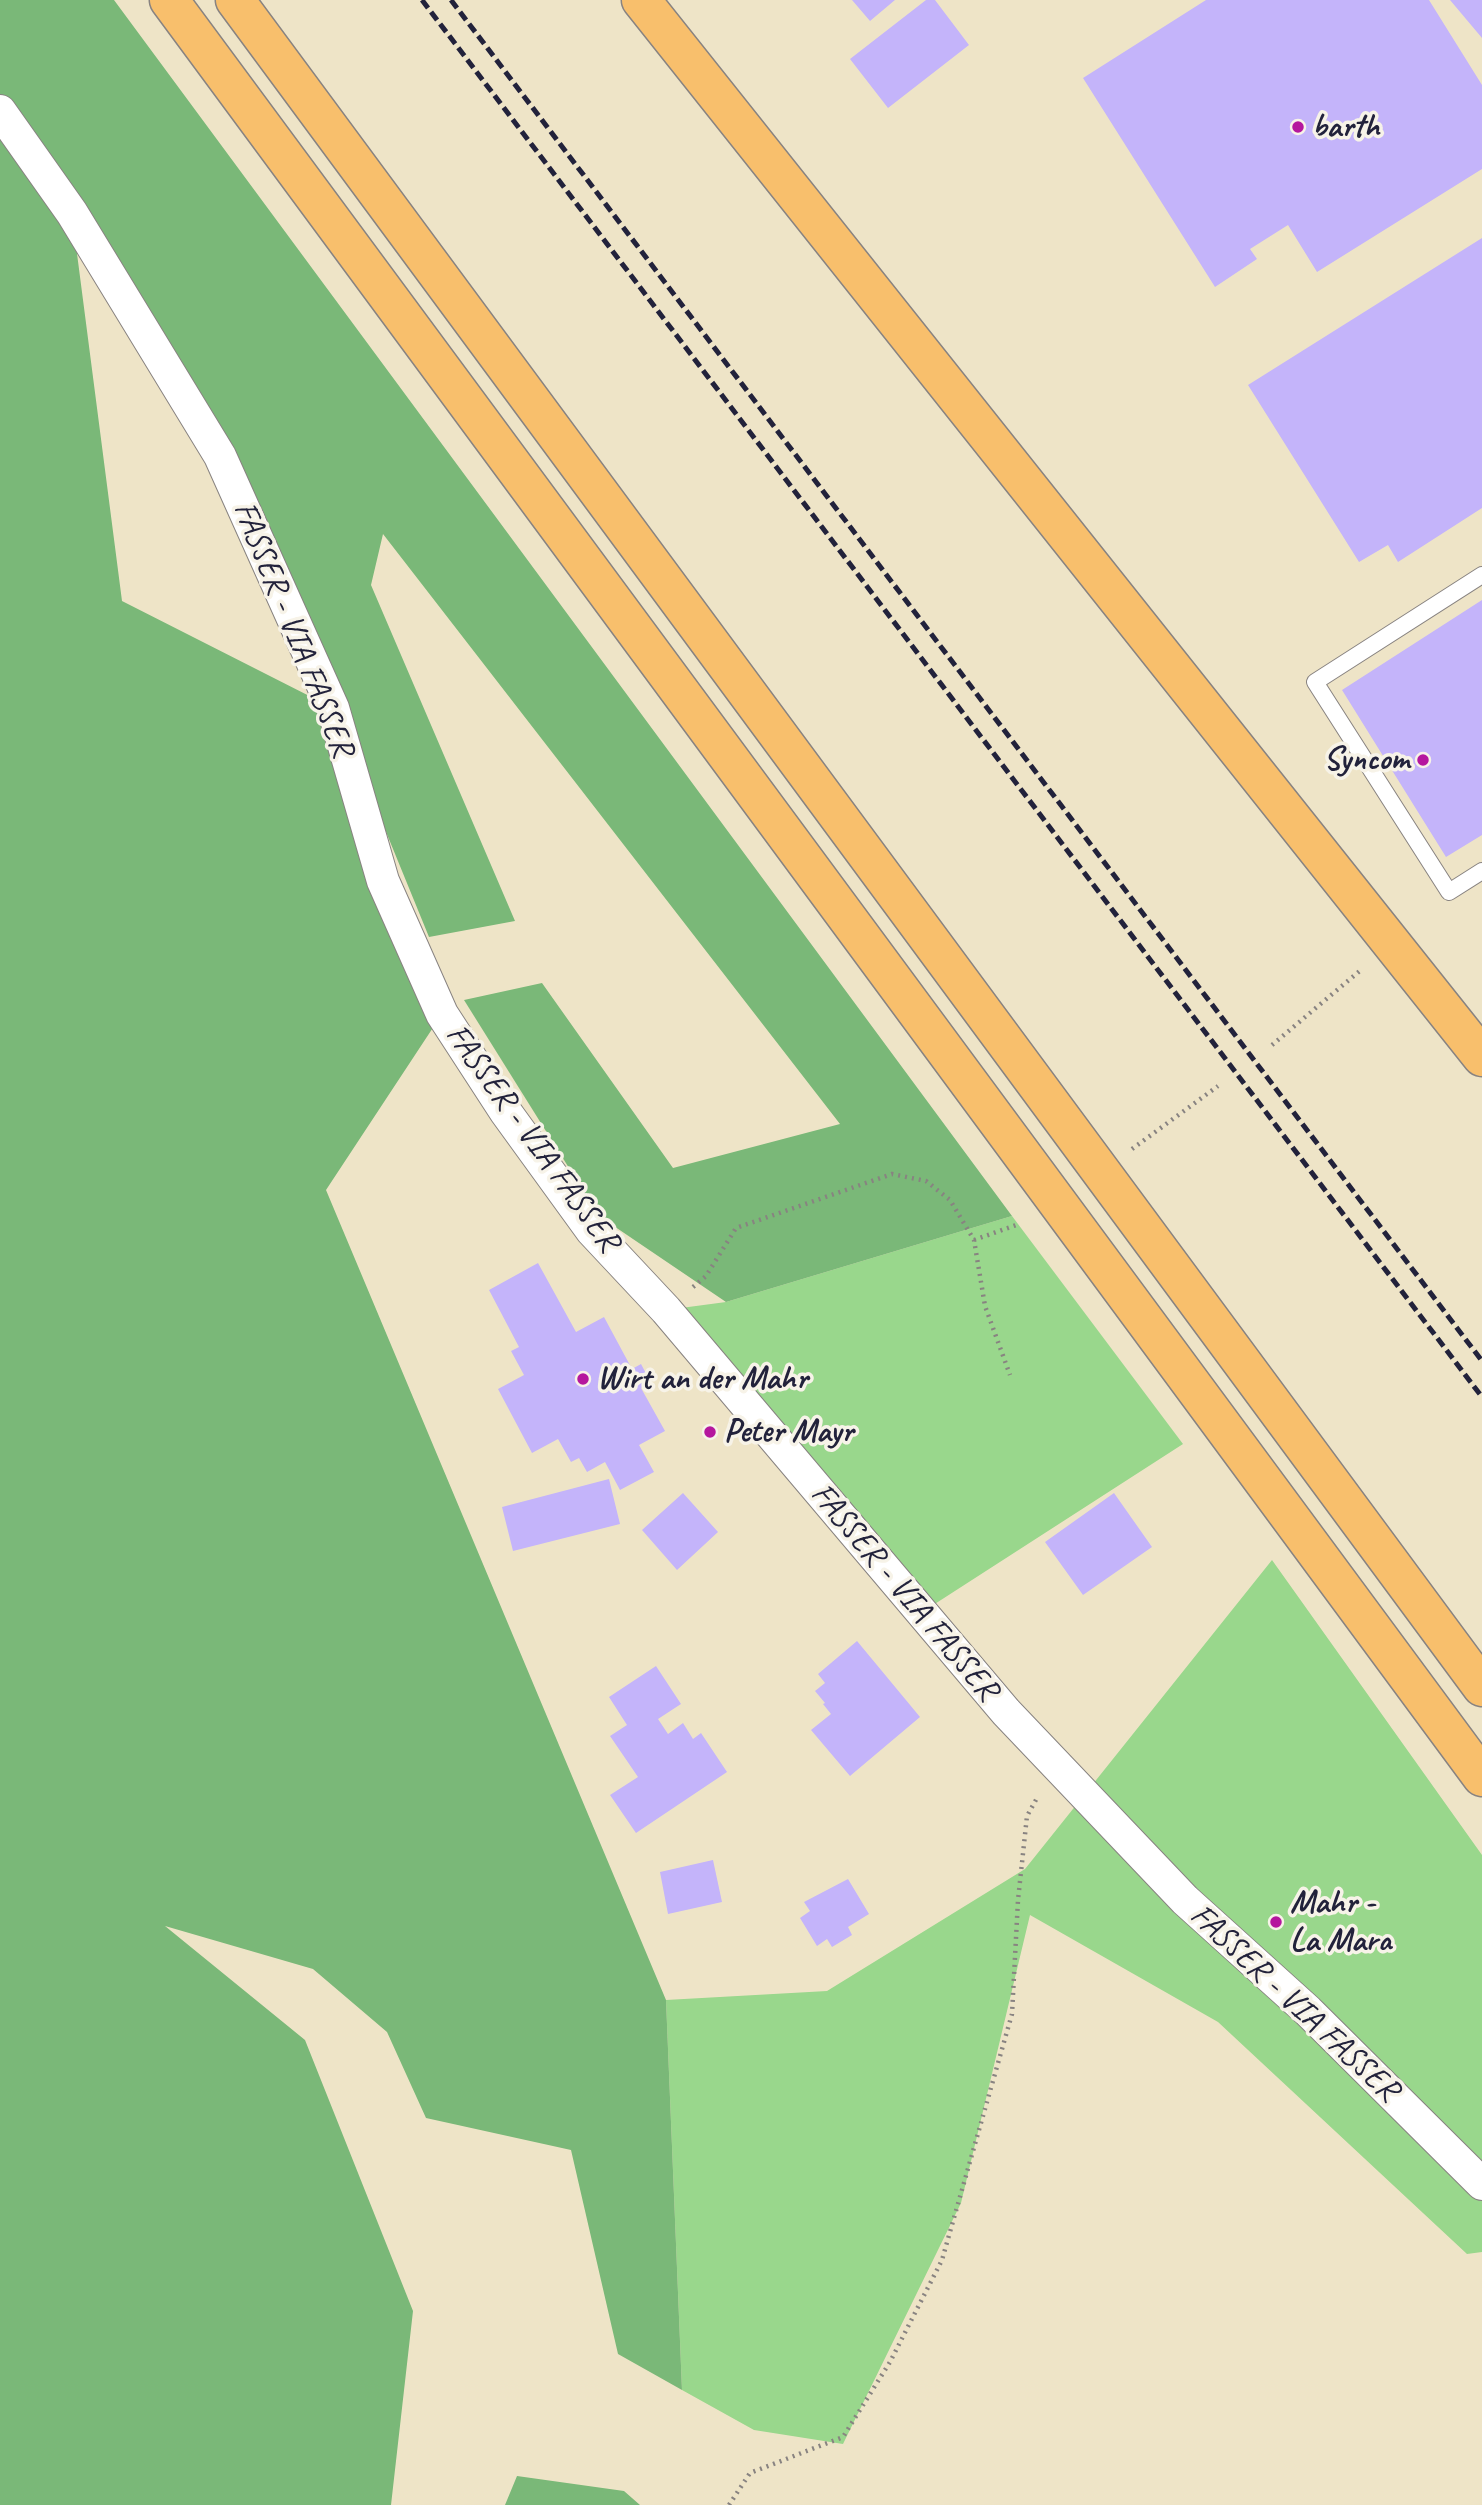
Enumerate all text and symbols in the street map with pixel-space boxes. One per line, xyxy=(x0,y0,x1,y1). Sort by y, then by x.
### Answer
place label: barth xyxy=(1312,107,1379,147)
marker: barth xyxy=(1290,119,1306,135)
street label: FASSER - VIA FASSER xyxy=(224,496,362,762)
place label: Syncom xyxy=(1323,740,1409,780)
marker: Syncom xyxy=(1415,752,1431,768)
street label: FASSER - VIA FASSER xyxy=(436,1017,628,1259)
place label: Wirt an der Mahr xyxy=(597,1359,807,1399)
marker: Wirt an der Mahr xyxy=(575,1371,591,1387)
place label: Peter Mayr xyxy=(724,1412,853,1452)
marker: Peter Mayr xyxy=(702,1424,718,1440)
street label: FASSER - VIA FASSER xyxy=(802,1476,1006,1708)
place label: Mahr - La Mara xyxy=(1290,1883,1391,1961)
street label: FASSER - VIA FASSER xyxy=(1181,1896,1407,2110)
marker: Mahr - La Mara xyxy=(1268,1914,1284,1930)

